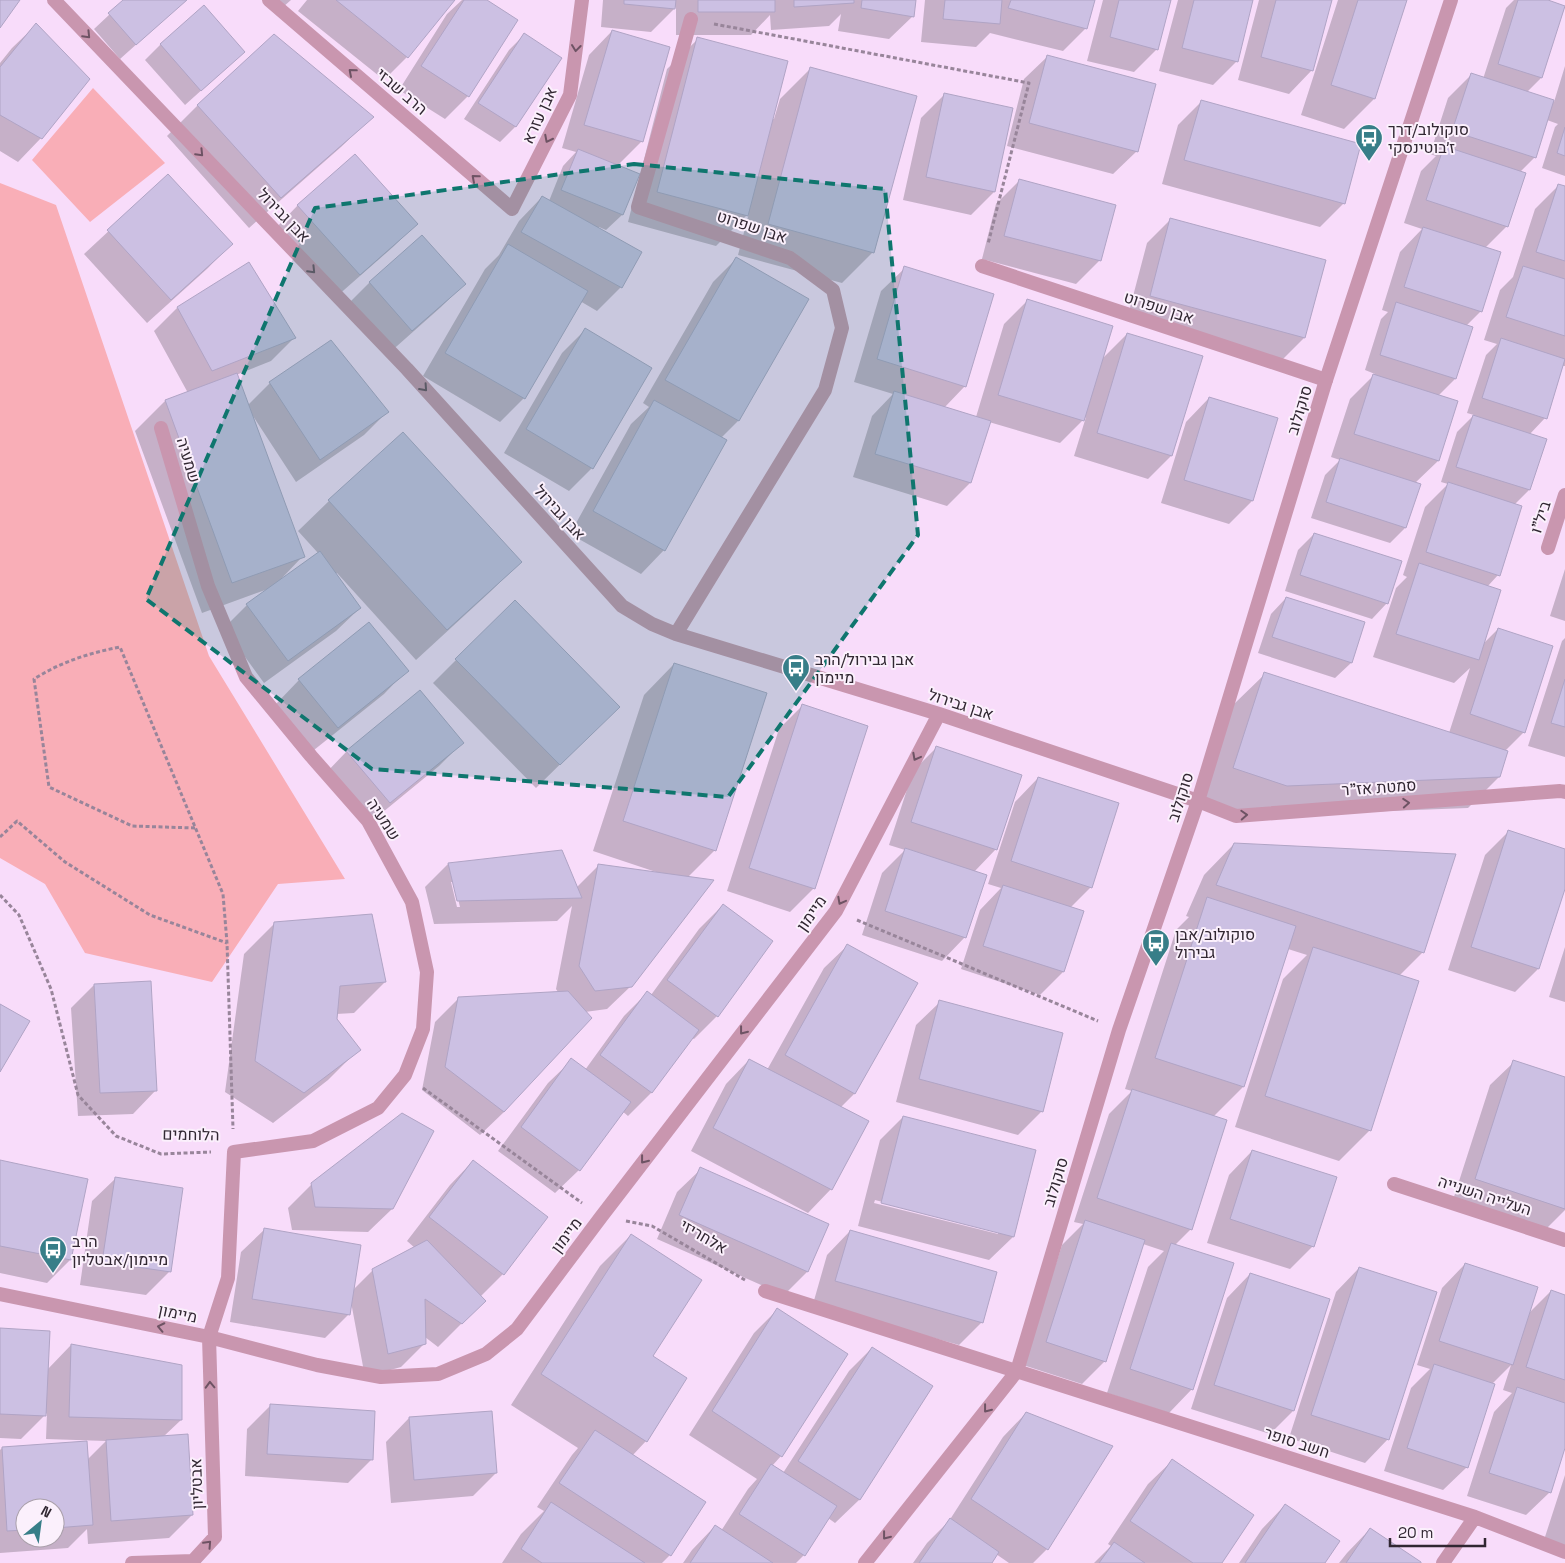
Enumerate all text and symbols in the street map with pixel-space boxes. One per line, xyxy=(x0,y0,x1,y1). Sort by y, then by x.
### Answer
one-way arrow xyxy=(81,30,90,39)
one-way arrow xyxy=(571,44,582,52)
street label: הרב שבזי xyxy=(372,63,432,119)
one-way arrow xyxy=(349,69,358,77)
street label: אבן עזרא xyxy=(517,83,562,147)
place label: סוקולוב/דרך ז׳בוטינסקי xyxy=(1388,119,1469,158)
bus stop icon: סוקולוב/דרך ז׳בוטינסקי xyxy=(1354,123,1384,162)
one-way arrow xyxy=(544,134,554,143)
one-way arrow xyxy=(194,147,203,156)
one-way arrow xyxy=(472,174,481,183)
street label: אבן גבירול xyxy=(253,184,315,247)
street label: אבן שפרוט xyxy=(714,205,790,248)
one-way arrow xyxy=(306,264,315,273)
street label: אבן שפרוט xyxy=(1121,286,1197,329)
one-way arrow xyxy=(418,382,427,391)
street label: סוקולוב xyxy=(1282,383,1317,438)
street label: שמעיה xyxy=(172,435,205,485)
street label: אבן גבירול xyxy=(529,480,590,544)
street label: ביל"ו xyxy=(1525,498,1556,536)
place label: אבן גבירול/הרב מיימון xyxy=(815,649,914,688)
bus stop icon: אבן גבירול/הרב מיימון xyxy=(781,653,811,692)
street label: אבן גבירול xyxy=(925,684,996,725)
one-way arrow xyxy=(913,752,923,761)
street label: סוקולוב xyxy=(1163,770,1198,825)
street label: סמטת אז"ר xyxy=(1341,774,1417,801)
street label: שמעיה xyxy=(362,794,405,844)
one-way arrow xyxy=(1402,797,1410,808)
one-way arrow xyxy=(1240,809,1248,820)
street label: מיימון xyxy=(792,891,831,935)
one-way arrow xyxy=(837,896,847,905)
place label: סוקולוב/אבן גבירול xyxy=(1175,924,1255,963)
bus stop icon: סוקולוב/אבן גבירול xyxy=(1141,928,1171,967)
one-way arrow xyxy=(741,1025,749,1034)
street label: הלוחמים xyxy=(162,1124,220,1145)
one-way arrow xyxy=(642,1154,650,1163)
street label: סוקולוב xyxy=(1038,1155,1073,1210)
street label: העלייה השנייה xyxy=(1435,1170,1534,1220)
street label: מיימון xyxy=(546,1213,587,1257)
street label: אלחריזי xyxy=(676,1214,731,1258)
place label: הרב מיימון/אבטליון xyxy=(72,1231,168,1270)
bus stop icon: הרב מיימון/אבטליון xyxy=(38,1235,68,1274)
street label: מיימון xyxy=(157,1299,199,1328)
one-way arrow xyxy=(156,1322,165,1333)
one-way arrow xyxy=(205,1380,215,1388)
one-way arrow xyxy=(984,1403,992,1412)
street label: חשב סופר xyxy=(1261,1422,1332,1463)
street label: אבטליון xyxy=(185,1458,208,1510)
north arrow xyxy=(15,1498,65,1548)
text: N xyxy=(38,1501,55,1522)
scale bar xyxy=(1390,1516,1485,1548)
text: 20 m xyxy=(1398,1523,1433,1542)
one-way arrow xyxy=(883,1531,892,1540)
one-way arrow xyxy=(202,1541,211,1550)

